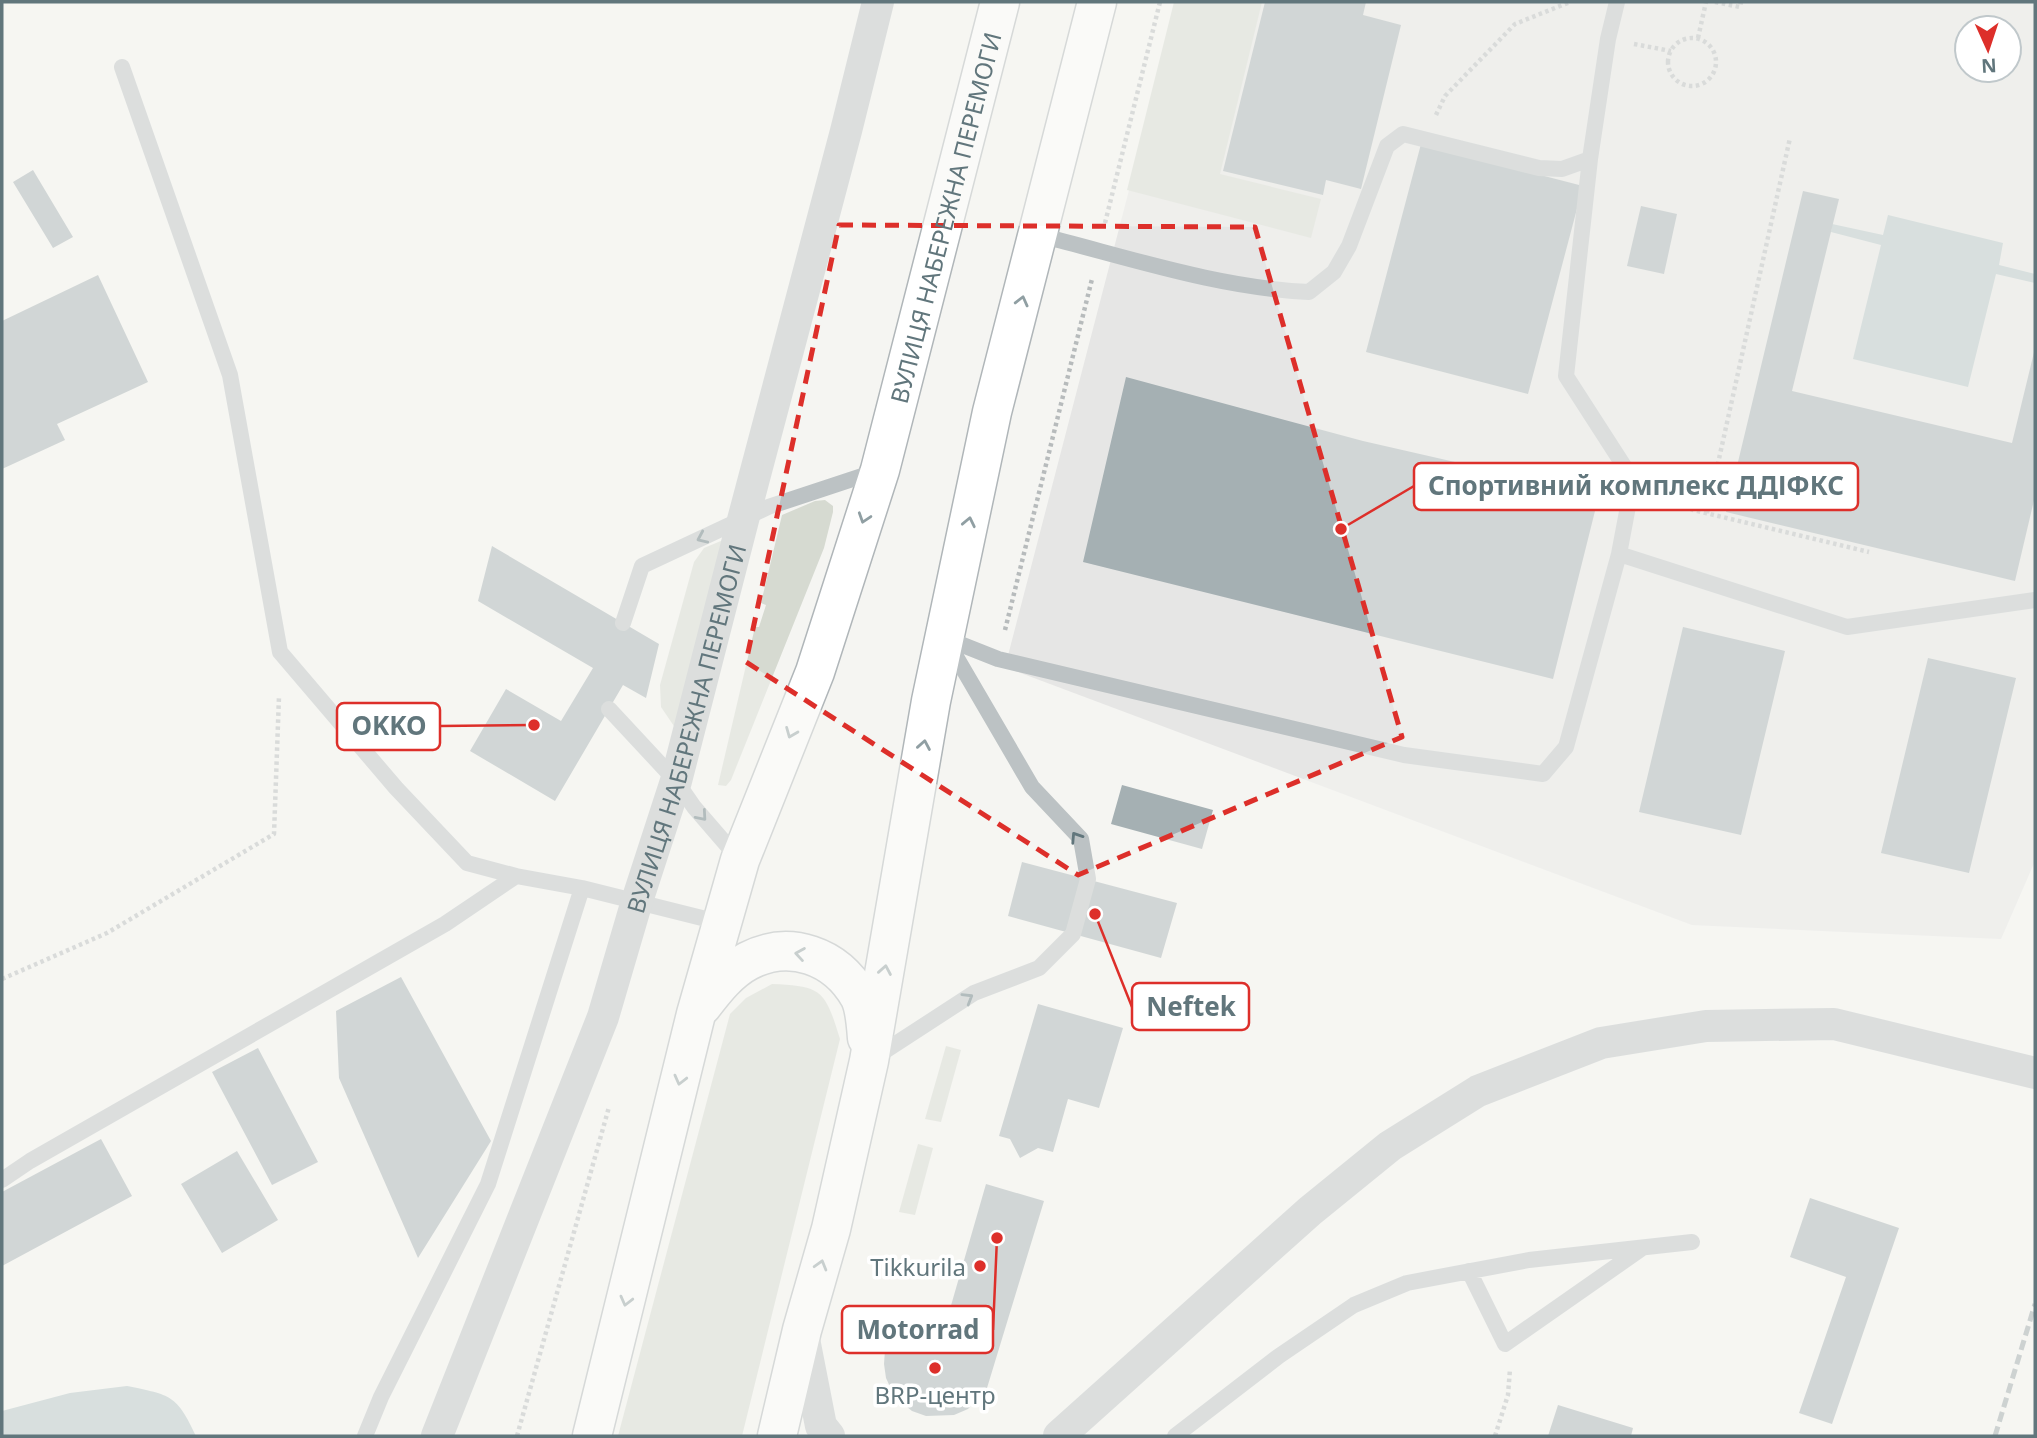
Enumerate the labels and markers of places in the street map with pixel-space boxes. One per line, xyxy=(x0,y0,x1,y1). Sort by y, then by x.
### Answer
callout: Спортивний комплекс ДДІФКС xyxy=(1414,463,1858,510)
callout: OKKO xyxy=(337,703,440,750)
callout: Neftek xyxy=(1132,983,1249,1030)
place label: Tikkurila xyxy=(870,1250,966,1283)
marker: Tikkurila xyxy=(972,1258,988,1274)
callout: Motorrad xyxy=(842,1306,993,1353)
marker: BRP-центр xyxy=(927,1360,943,1376)
place label: BRP-центр xyxy=(874,1378,996,1411)

